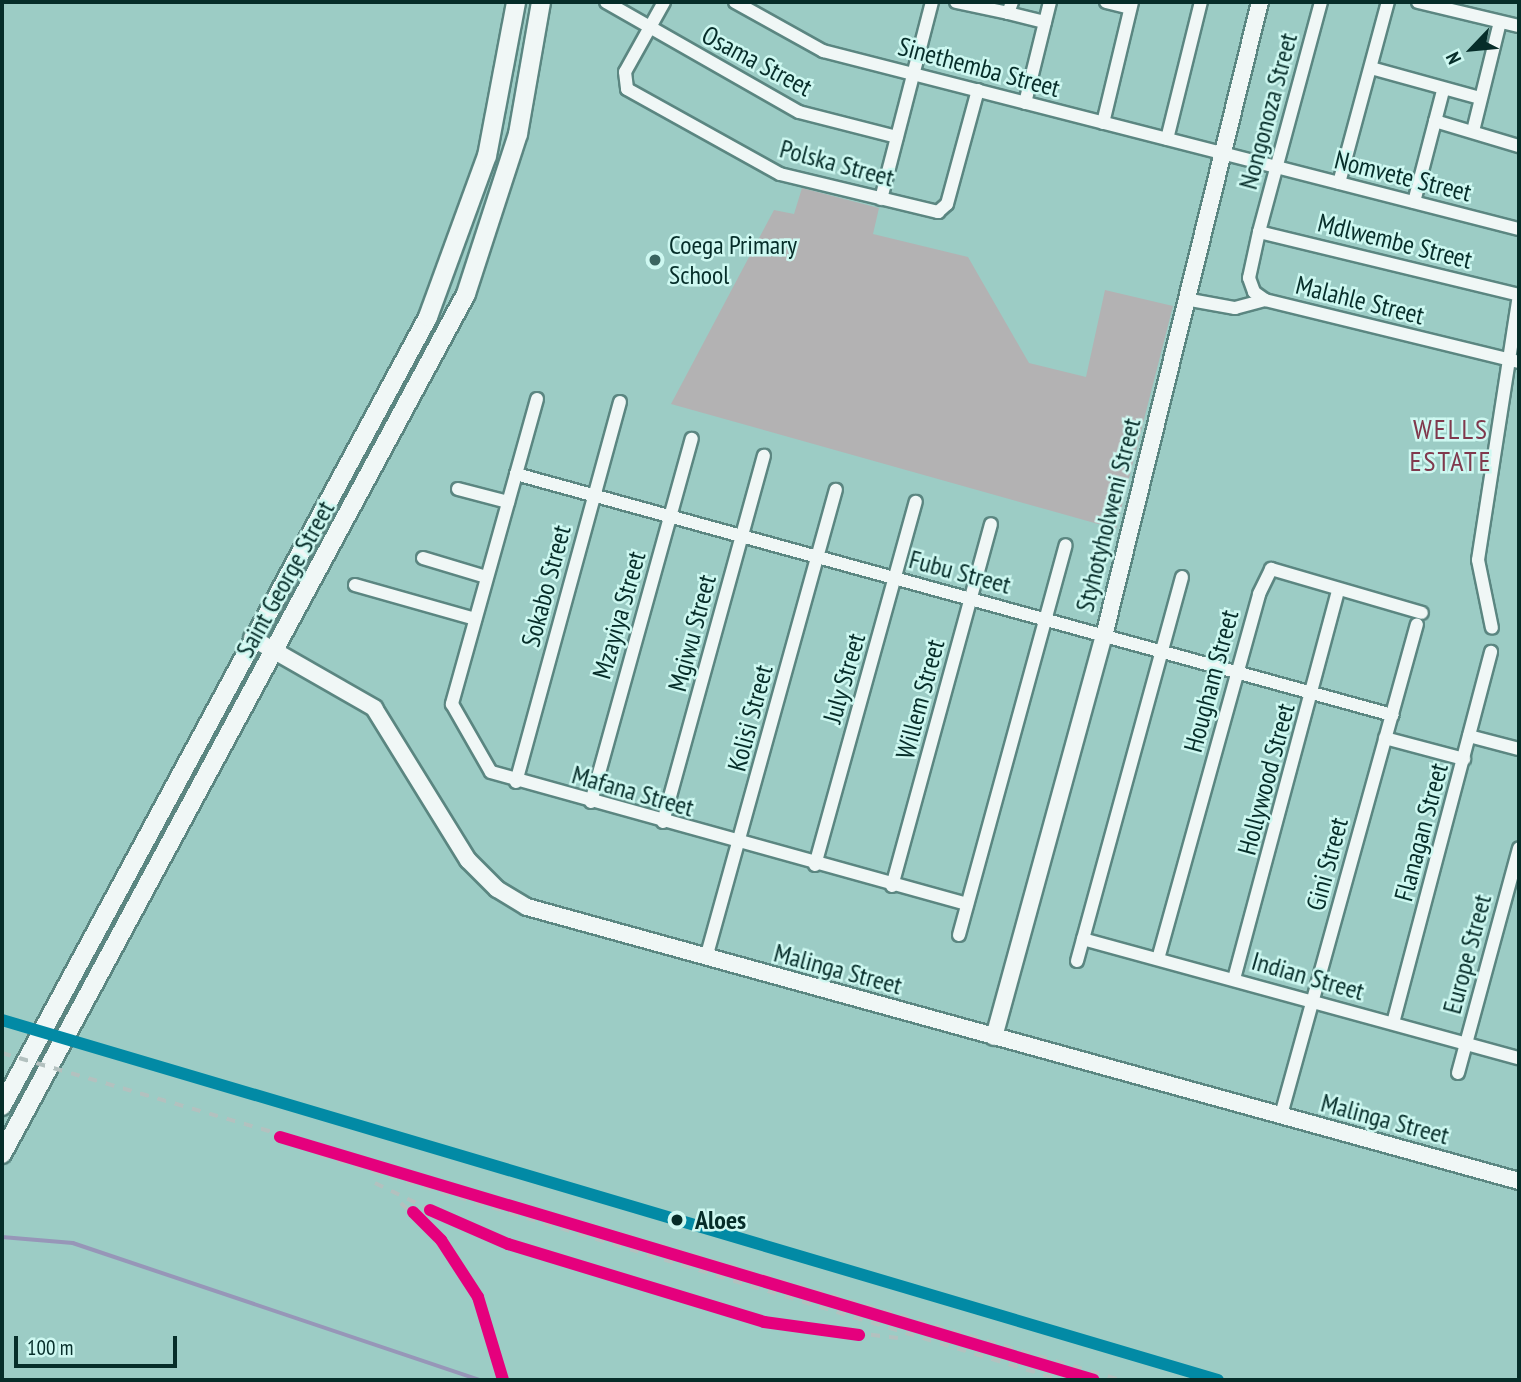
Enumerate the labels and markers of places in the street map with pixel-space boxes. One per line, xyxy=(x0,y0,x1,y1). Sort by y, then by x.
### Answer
place label: Coega Primary School xyxy=(669,229,797,290)
marker: Coega Primary School xyxy=(647,252,663,268)
place label: Aloes xyxy=(695,1204,746,1236)
marker: Aloes xyxy=(665,1208,689,1232)

